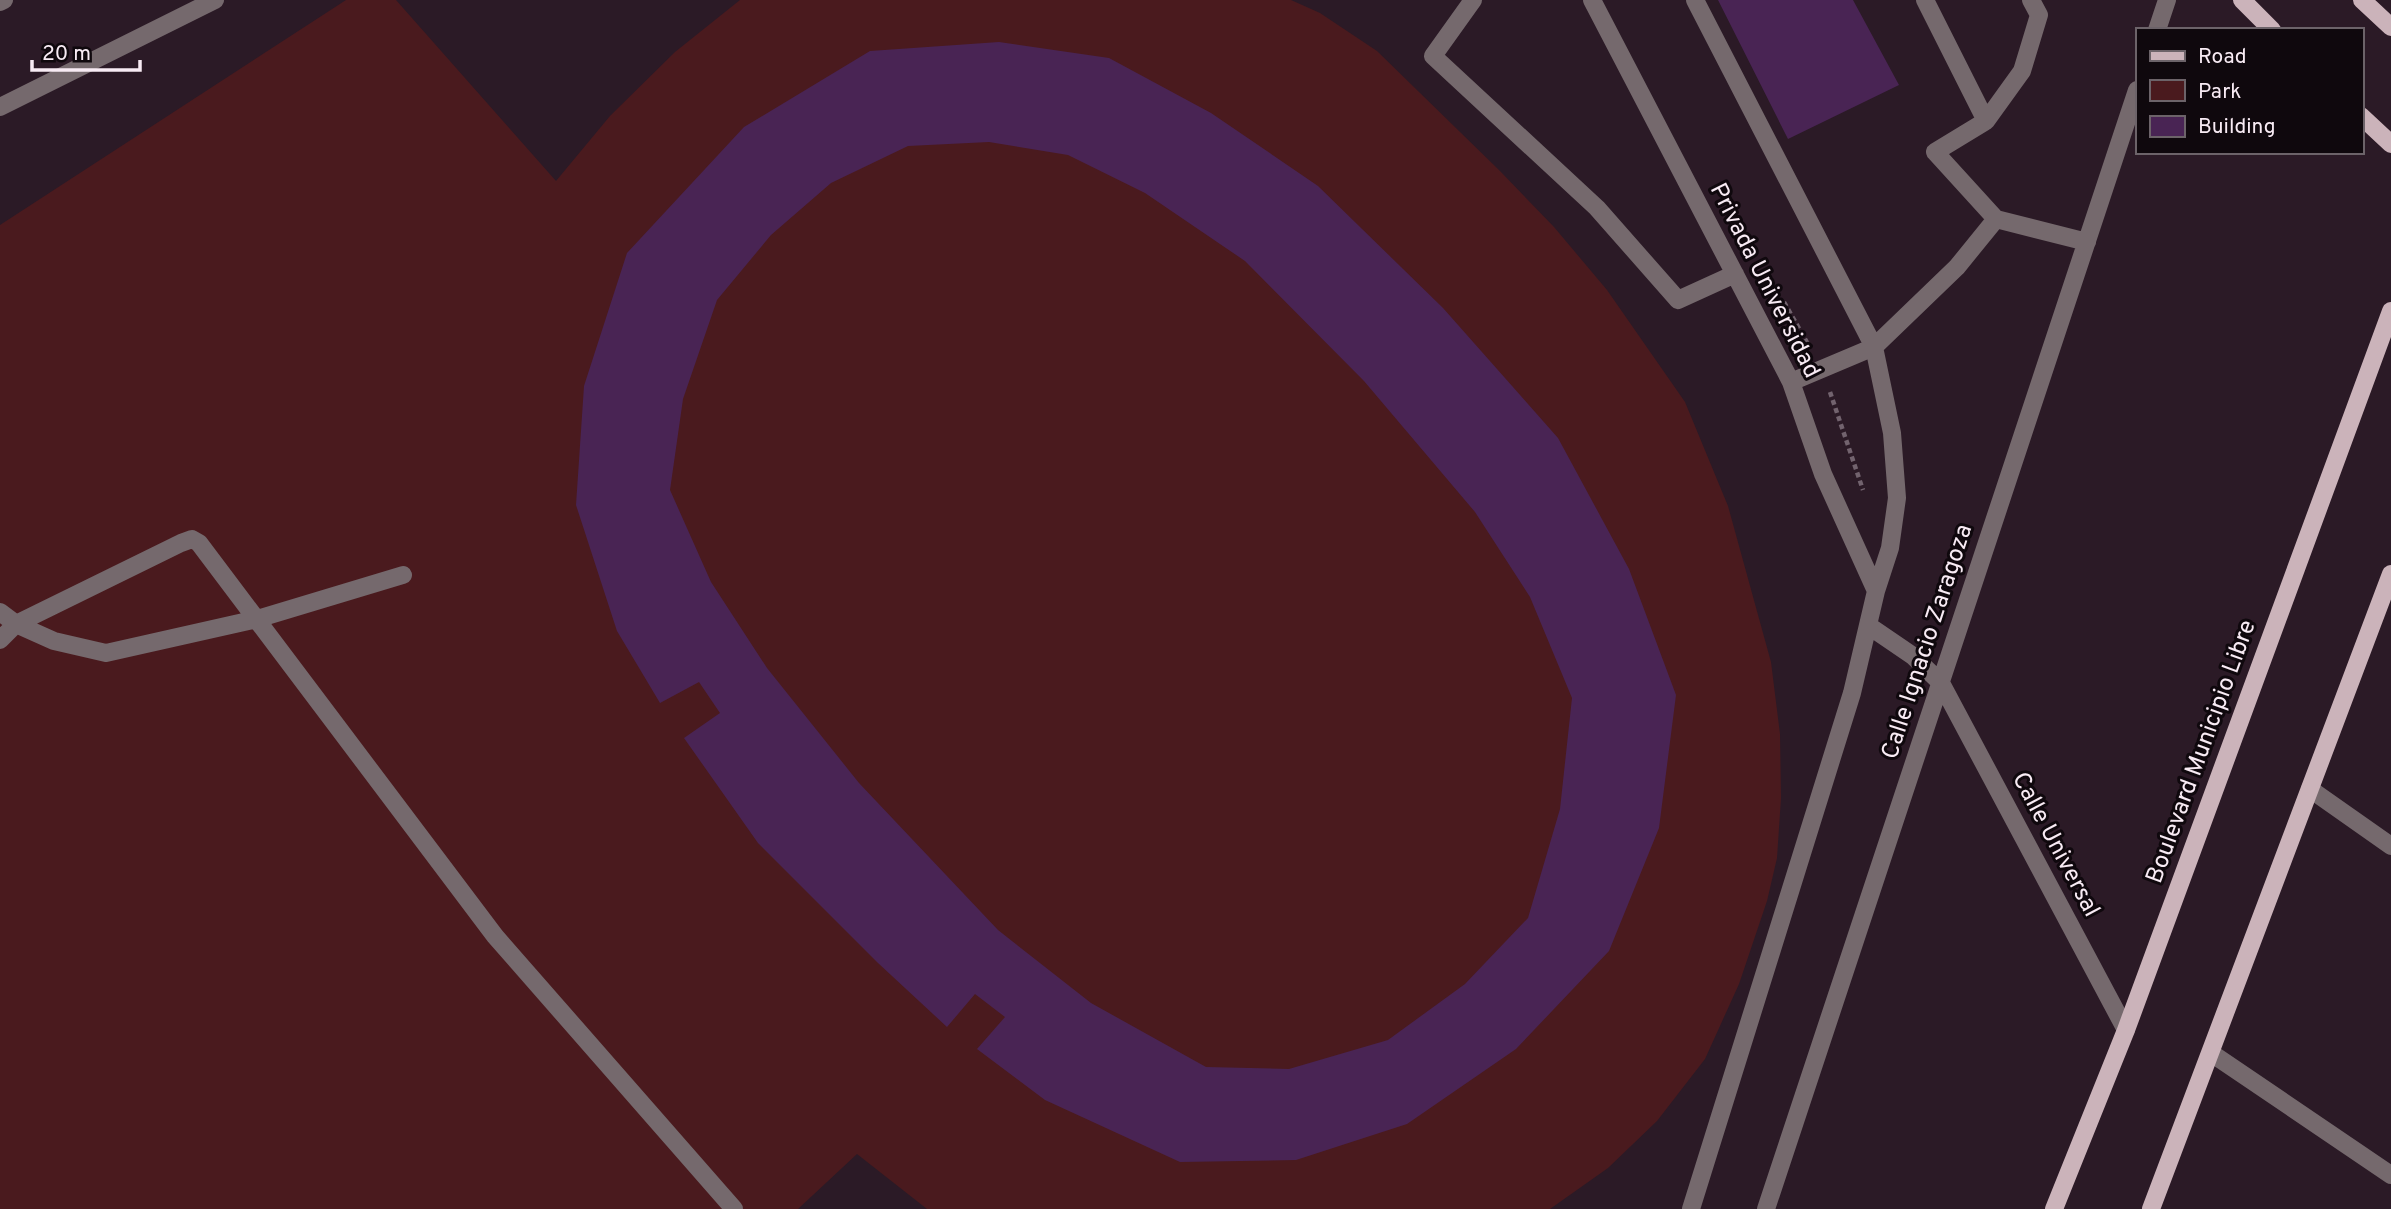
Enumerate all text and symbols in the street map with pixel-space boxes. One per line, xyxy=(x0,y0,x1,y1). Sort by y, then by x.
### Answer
scale bar xyxy=(32,28,140,72)
legend xyxy=(2136,28,2363,154)
text: 20 m xyxy=(42,41,91,68)
text: Road xyxy=(2198,44,2247,71)
text: Park xyxy=(2198,79,2241,106)
text: Building xyxy=(2198,114,2276,141)
street label: Privada Universidad xyxy=(1702,178,1826,384)
street label: Calle Ignacio Zaragoza xyxy=(1876,521,1980,763)
street label: Boulevard Municipio Libre xyxy=(2140,616,2264,888)
street label: Calle Universal xyxy=(2004,767,2106,923)

